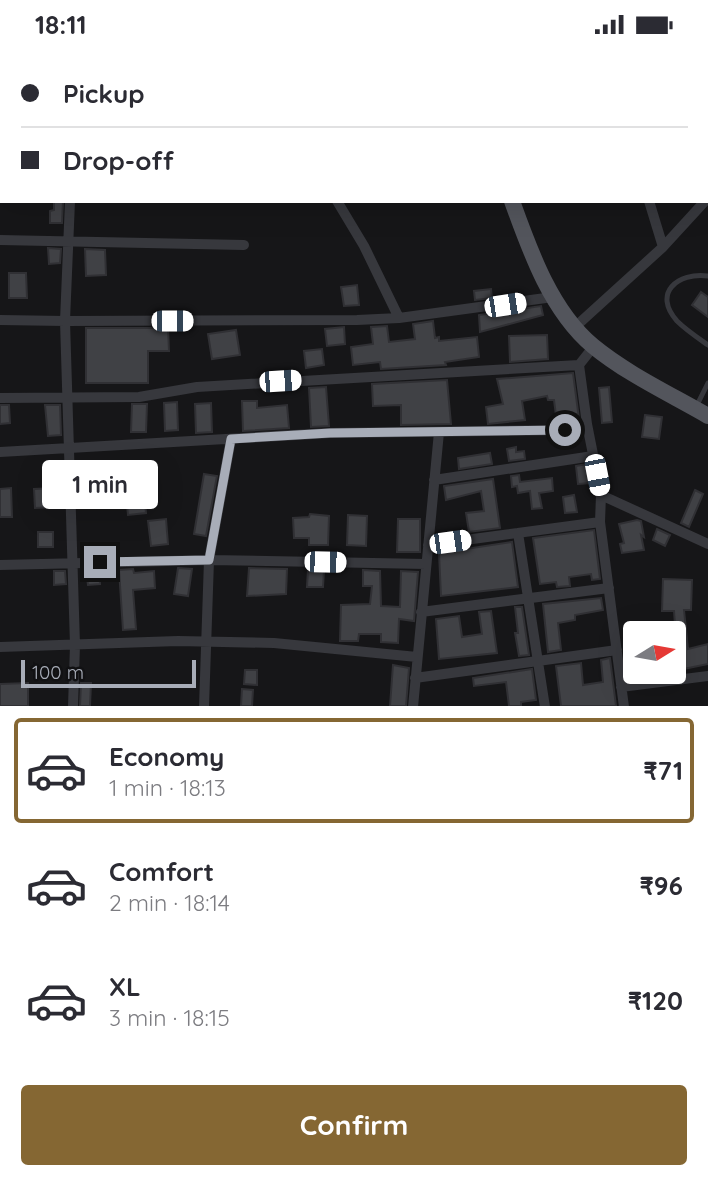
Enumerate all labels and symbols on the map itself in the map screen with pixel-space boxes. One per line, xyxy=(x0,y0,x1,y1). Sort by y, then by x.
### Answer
car xyxy=(483,291,528,319)
car xyxy=(152,311,194,332)
car xyxy=(259,369,302,393)
route start xyxy=(549,414,581,446)
car xyxy=(583,452,612,498)
callout: 1 min xyxy=(42,461,158,510)
car xyxy=(428,529,473,555)
route end xyxy=(84,546,116,578)
car xyxy=(304,551,347,573)
north arrow xyxy=(623,621,686,684)
scale bar xyxy=(21,657,196,689)

